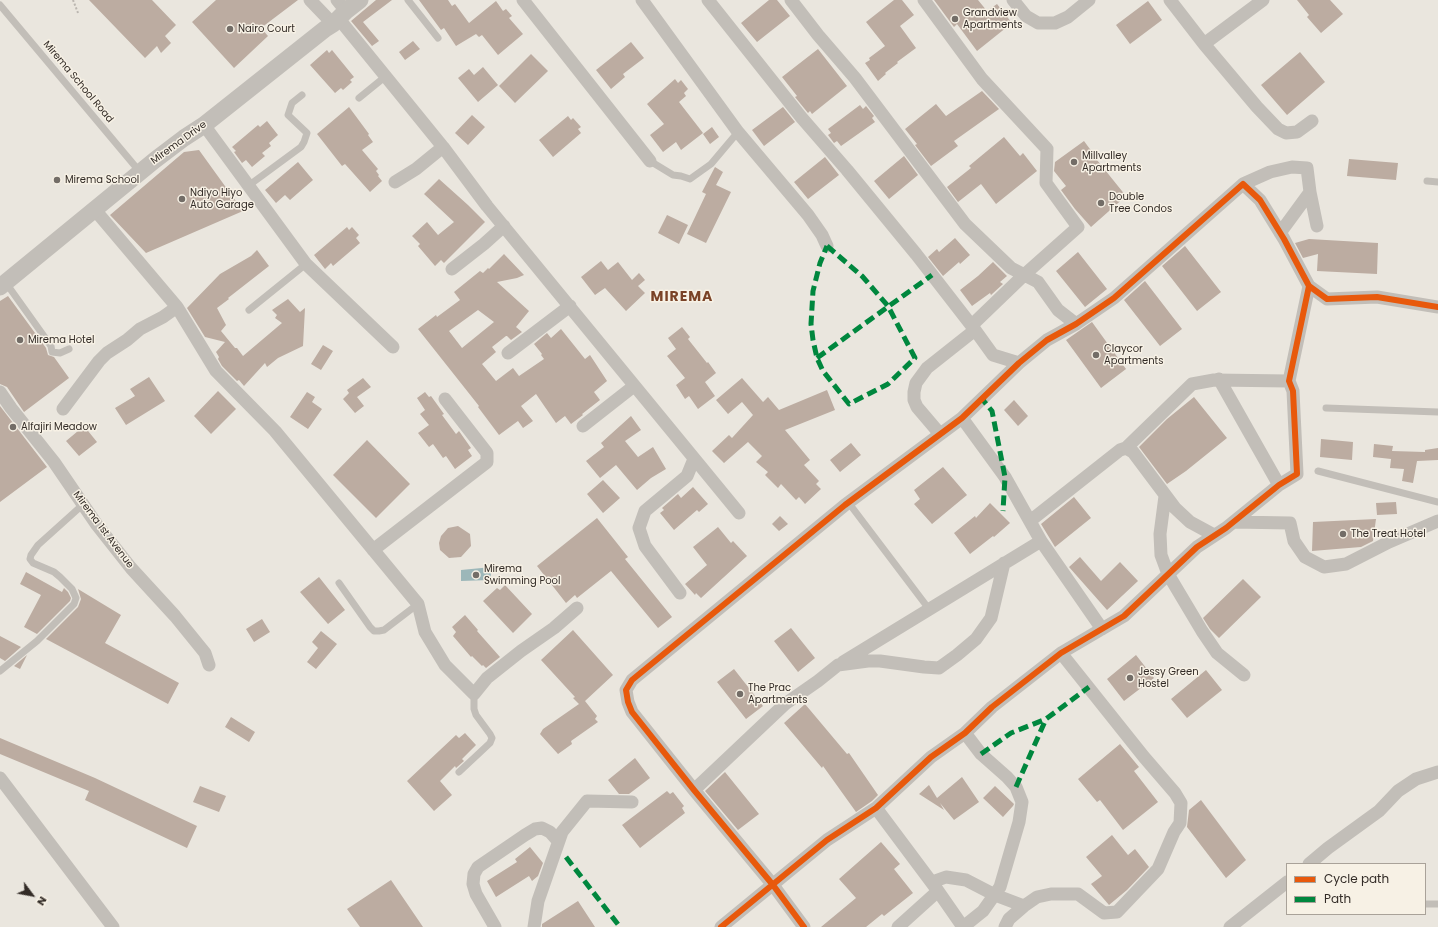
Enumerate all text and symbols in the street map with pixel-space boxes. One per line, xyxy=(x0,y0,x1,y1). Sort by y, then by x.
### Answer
place label: Grandview Apartments xyxy=(963,7,1022,30)
marker: Grandview Apartments xyxy=(950,14,960,24)
place label: Nairo Court xyxy=(238,23,295,35)
marker: Nairo Court xyxy=(225,24,235,34)
street label: Mirema School Road xyxy=(40,39,116,125)
street label: Mirema Drive xyxy=(149,119,209,167)
place label: Millvalley Apartments xyxy=(1082,150,1141,174)
marker: Millvalley Apartments xyxy=(1069,157,1079,167)
place label: Mirema School xyxy=(65,174,139,186)
marker: Mirema School xyxy=(52,175,62,185)
place label: Ndiyo Hiyo Auto Garage xyxy=(190,187,254,210)
place label: Double Tree Condos xyxy=(1109,191,1172,214)
marker: Ndiyo Hiyo Auto Garage xyxy=(177,194,187,204)
marker: Double Tree Condos xyxy=(1096,198,1106,208)
district label: MIREMA xyxy=(651,289,713,305)
place label: Mirema Hotel xyxy=(28,334,94,346)
marker: Mirema Hotel xyxy=(15,335,25,345)
place label: Claycor Apartments xyxy=(1104,343,1163,366)
marker: Claycor Apartments xyxy=(1091,350,1101,360)
place label: Alfajiri Meadow xyxy=(21,421,97,433)
marker: Alfajiri Meadow xyxy=(8,422,18,432)
street label: Mirema 1st Avenue xyxy=(70,489,136,571)
place label: The Treat Hotel xyxy=(1351,528,1426,540)
marker: The Treat Hotel xyxy=(1338,529,1348,539)
place label: Mirema Swimming Pool xyxy=(484,563,560,586)
marker: Mirema Swimming Pool xyxy=(471,570,481,580)
place label: Jessy Green Hostel xyxy=(1138,666,1199,690)
marker: Jessy Green Hostel xyxy=(1125,673,1135,683)
place label: The Prac Apartments xyxy=(748,682,807,706)
marker: The Prac Apartments xyxy=(735,689,745,699)
legend xyxy=(1286,863,1426,915)
text: Cycle path xyxy=(1324,870,1389,887)
north arrow xyxy=(12,875,52,915)
text: Path xyxy=(1324,890,1351,907)
text: N xyxy=(33,894,51,909)

